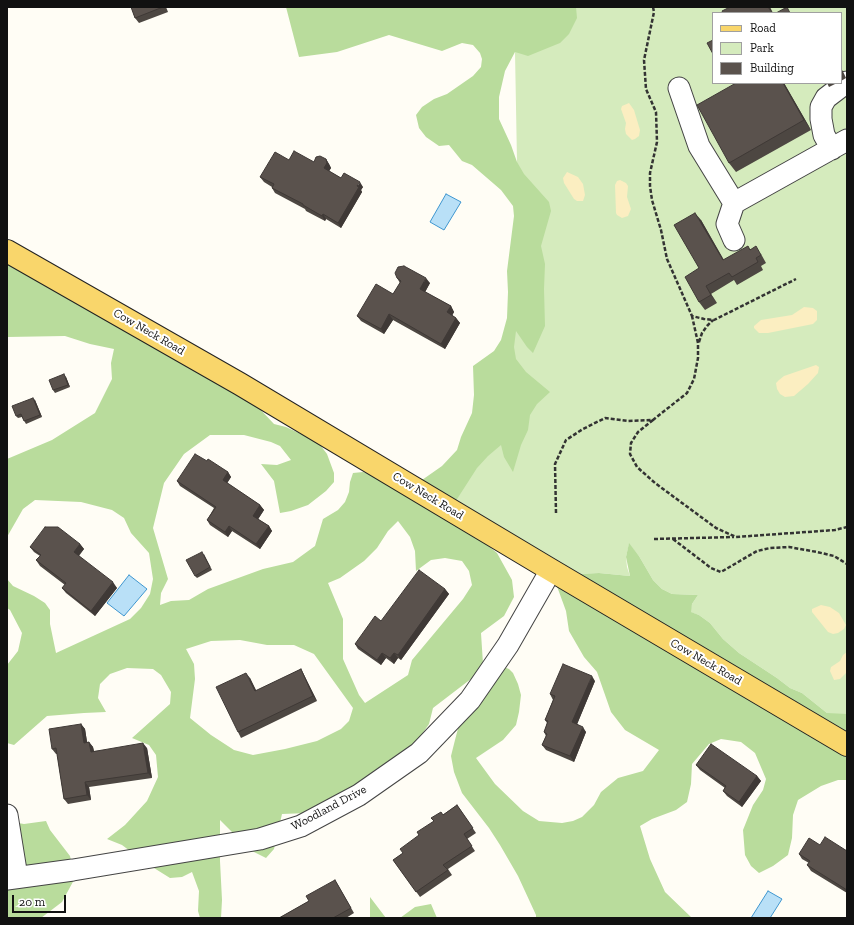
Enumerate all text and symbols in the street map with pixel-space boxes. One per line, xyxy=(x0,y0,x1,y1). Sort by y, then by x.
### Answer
legend xyxy=(712,12,842,84)
text: Road xyxy=(750,21,776,35)
text: Park xyxy=(750,41,774,55)
text: Building xyxy=(750,61,794,75)
street label: Cow Neck Road xyxy=(111,306,187,358)
street label: Cow Neck Road xyxy=(390,469,466,523)
street label: Cow Neck Road xyxy=(668,636,744,688)
street label: Woodland Drive xyxy=(289,782,369,834)
scale bar xyxy=(14,887,68,913)
text: 20 m xyxy=(19,895,45,909)

